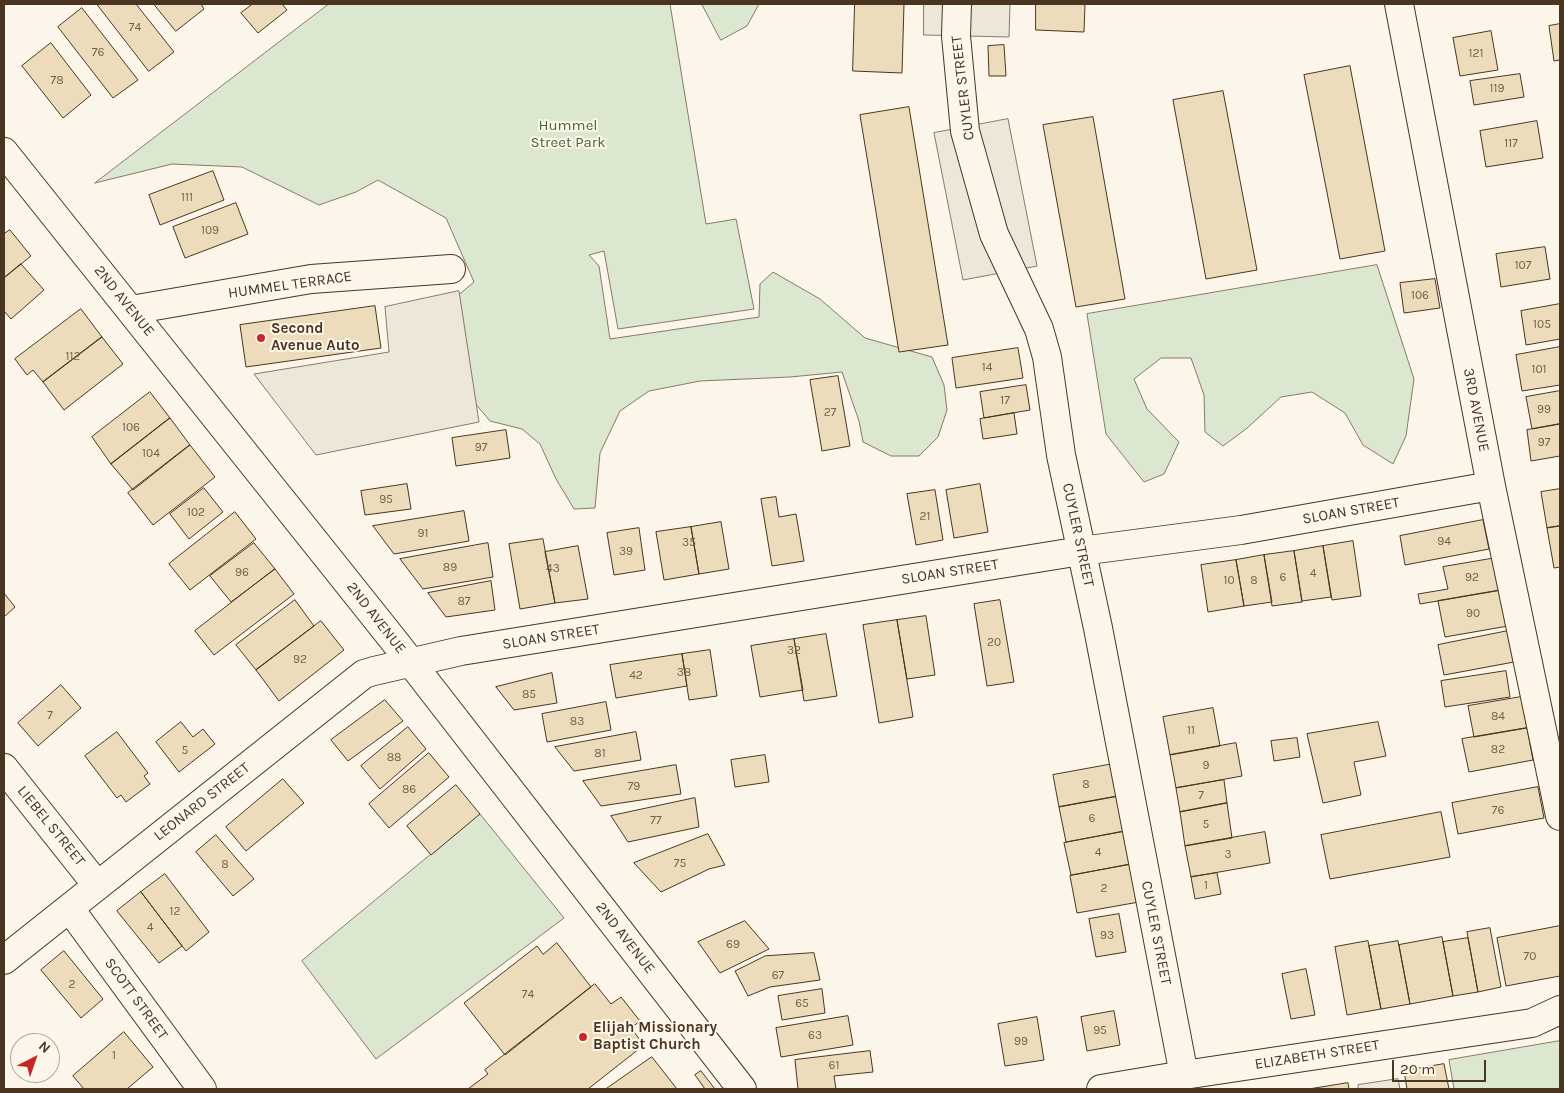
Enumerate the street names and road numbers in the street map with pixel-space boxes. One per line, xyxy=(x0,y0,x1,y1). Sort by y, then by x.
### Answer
street label: CUYLER STREET xyxy=(948,35,978,141)
street label: 2ND AVENUE xyxy=(90,262,158,340)
street label: HUMMEL TERRACE xyxy=(227,267,353,303)
street label: 3RD AVENUE xyxy=(1459,367,1493,453)
street label: CUYLER STREET xyxy=(1058,482,1098,588)
street label: SLOAN STREET xyxy=(1301,494,1401,528)
street label: SLOAN STREET xyxy=(900,555,1000,589)
street label: 2ND AVENUE xyxy=(342,579,410,657)
street label: SLOAN STREET xyxy=(501,620,601,654)
street label: LEONARD STREET xyxy=(150,759,254,845)
street label: LIEBEL STREET xyxy=(13,782,89,870)
street label: CUYLER STREET xyxy=(1137,879,1175,987)
street label: 2ND AVENUE xyxy=(591,899,659,977)
street label: SCOTT STREET xyxy=(100,955,172,1043)
street label: ELIZABETH STREET xyxy=(1253,1036,1381,1074)

